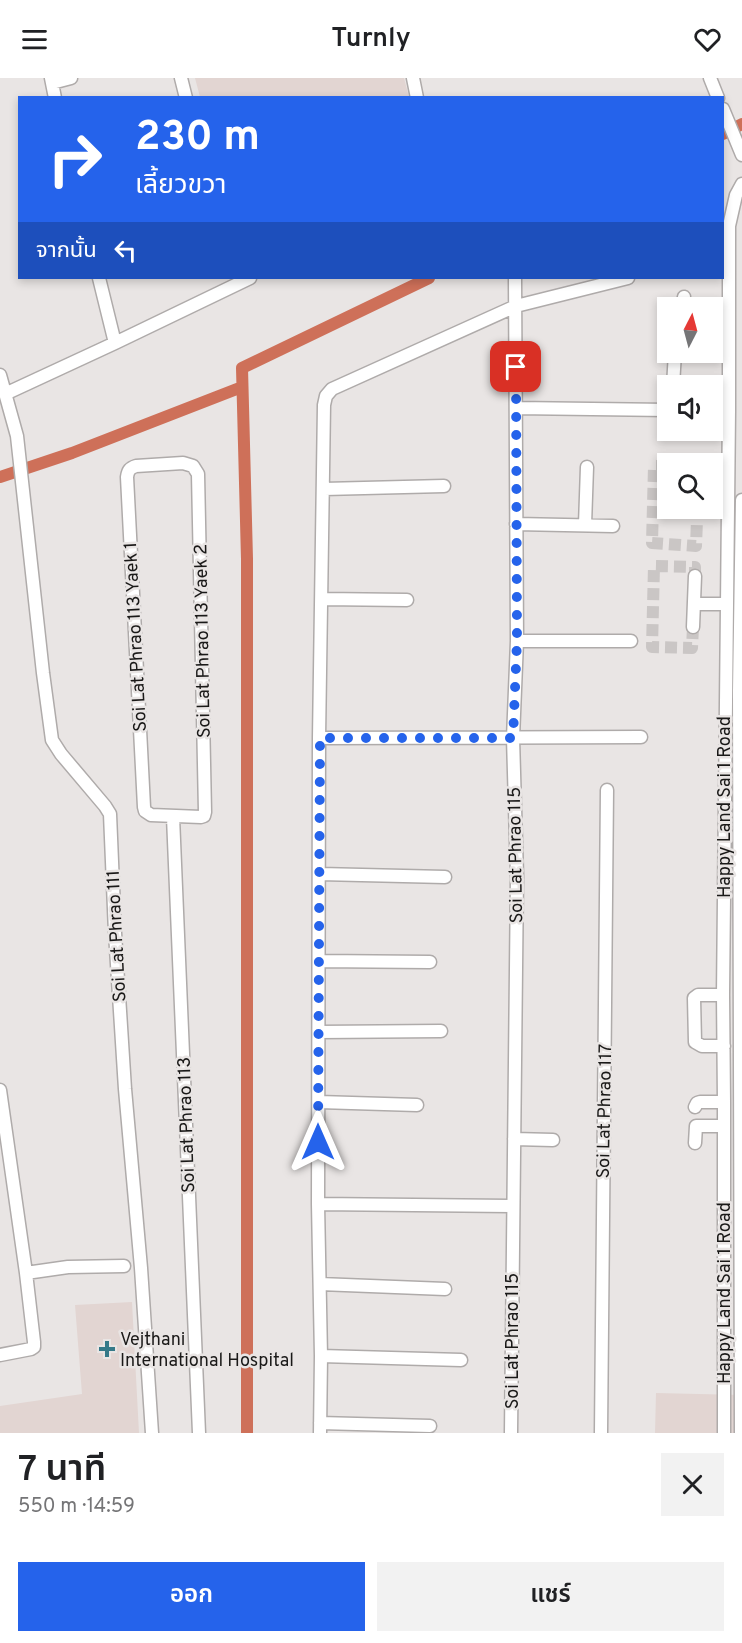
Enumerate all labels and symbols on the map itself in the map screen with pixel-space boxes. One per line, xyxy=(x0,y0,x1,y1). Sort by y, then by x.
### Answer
north arrow xyxy=(657,297,723,363)
pin xyxy=(490,341,541,392)
street label: Soi Lat Phrao 113 Yaek 1 xyxy=(120,541,153,732)
street label: Soi Lat Phrao 113 Yaek 2 xyxy=(190,544,217,738)
street label: Happy Land Sai 1 Road xyxy=(714,716,737,898)
street label: Soi Lat Phrao 115 xyxy=(504,786,529,923)
street label: Soi Lat Phrao 111 xyxy=(103,869,132,1002)
street label: Soi Lat Phrao 117 xyxy=(593,1043,618,1179)
street label: Soi Lat Phrao 113 xyxy=(174,1056,201,1193)
position arrow xyxy=(286,1110,350,1174)
street label: Happy Land Sai 1 Road xyxy=(714,1202,737,1384)
street label: Soi Lat Phrao 115 xyxy=(502,1273,525,1409)
place label: Vejthani International Hospital xyxy=(120,1329,294,1373)
marker: Vejthani International Hospital xyxy=(98,1340,116,1358)

